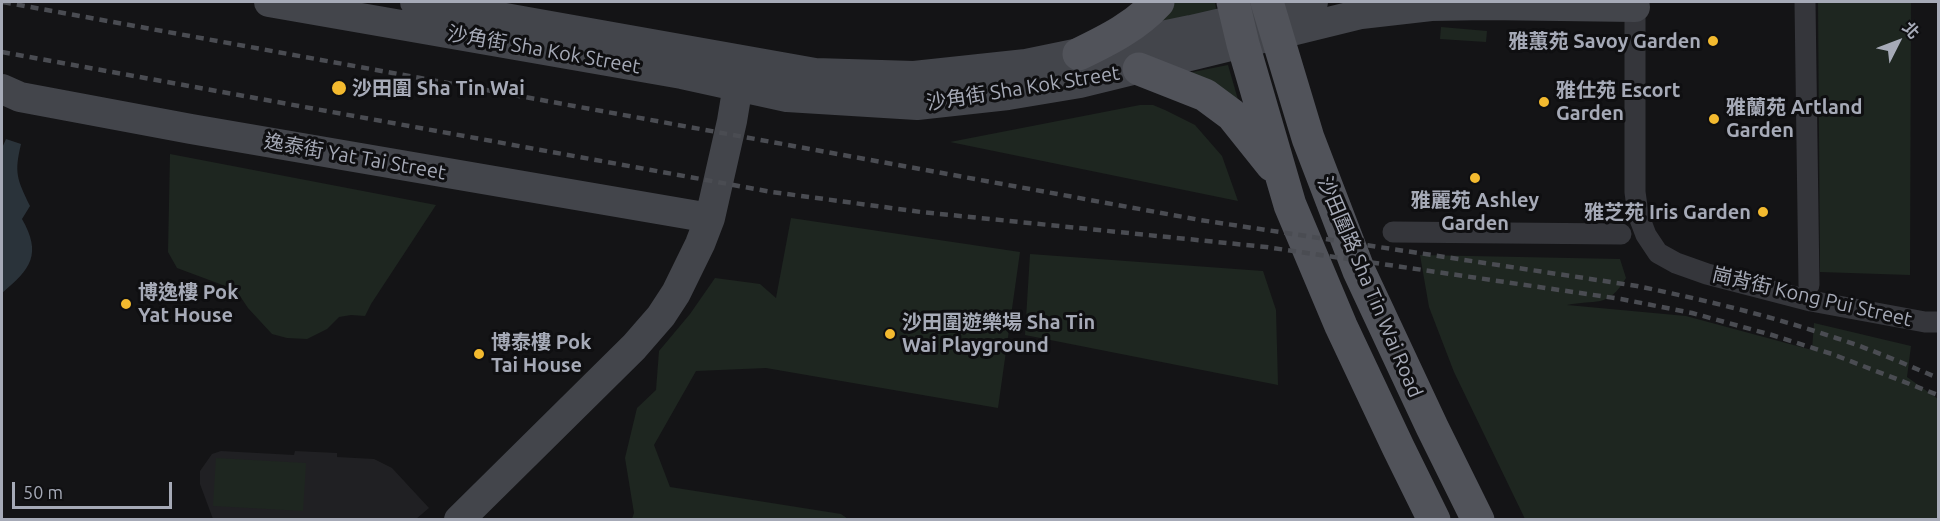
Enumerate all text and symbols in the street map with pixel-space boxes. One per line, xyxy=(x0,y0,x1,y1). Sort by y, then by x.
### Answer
north arrow xyxy=(1868,12,1928,72)
text: 北 xyxy=(1899,18,1923,42)
street label: 沙角街 Sha Kok Street xyxy=(446,21,642,79)
place label: 雅蕙苑 Savoy Garden xyxy=(1508,29,1701,53)
marker: 雅蕙苑 Savoy Garden xyxy=(1706,34,1720,48)
street label: 沙角街 Sha Kok Street xyxy=(925,61,1121,115)
place label: 沙田圍 Sha Tin Wai xyxy=(352,76,525,100)
place label: 雅仕苑 Escort Garden xyxy=(1556,78,1680,125)
marker: 沙田圍 Sha Tin Wai xyxy=(330,79,348,97)
marker: 雅仕苑 Escort Garden xyxy=(1537,95,1551,109)
place label: 雅蘭苑 Artland Garden xyxy=(1726,95,1862,142)
marker: 雅蘭苑 Artland Garden xyxy=(1707,112,1721,126)
street label: 逸泰街 Yat Tai Street xyxy=(262,129,448,185)
marker: 雅麗苑 Ashley Garden xyxy=(1468,171,1482,185)
street label: 沙田圍路 Sha Tin Wai Road xyxy=(1313,173,1427,401)
place label: 雅麗苑 Ashley Garden xyxy=(1411,188,1539,235)
place label: 雅芝苑 Iris Garden xyxy=(1584,200,1751,224)
marker: 雅芝苑 Iris Garden xyxy=(1756,205,1770,219)
street label: 崗背街 Kong Pui Street xyxy=(1710,262,1914,332)
place label: 博逸樓 Pok Yat House xyxy=(138,280,238,327)
marker: 博逸樓 Pok Yat House xyxy=(119,297,133,311)
place label: 沙田圍遊樂場 Sha Tin Wai Playground xyxy=(902,310,1095,357)
marker: 沙田圍遊樂場 Sha Tin Wai Playground xyxy=(883,327,897,341)
place label: 博泰樓 Pok Tai House xyxy=(491,330,591,377)
marker: 博泰樓 Pok Tai House xyxy=(472,347,486,361)
scale bar xyxy=(15,470,176,508)
text: 50 m xyxy=(23,482,63,502)

